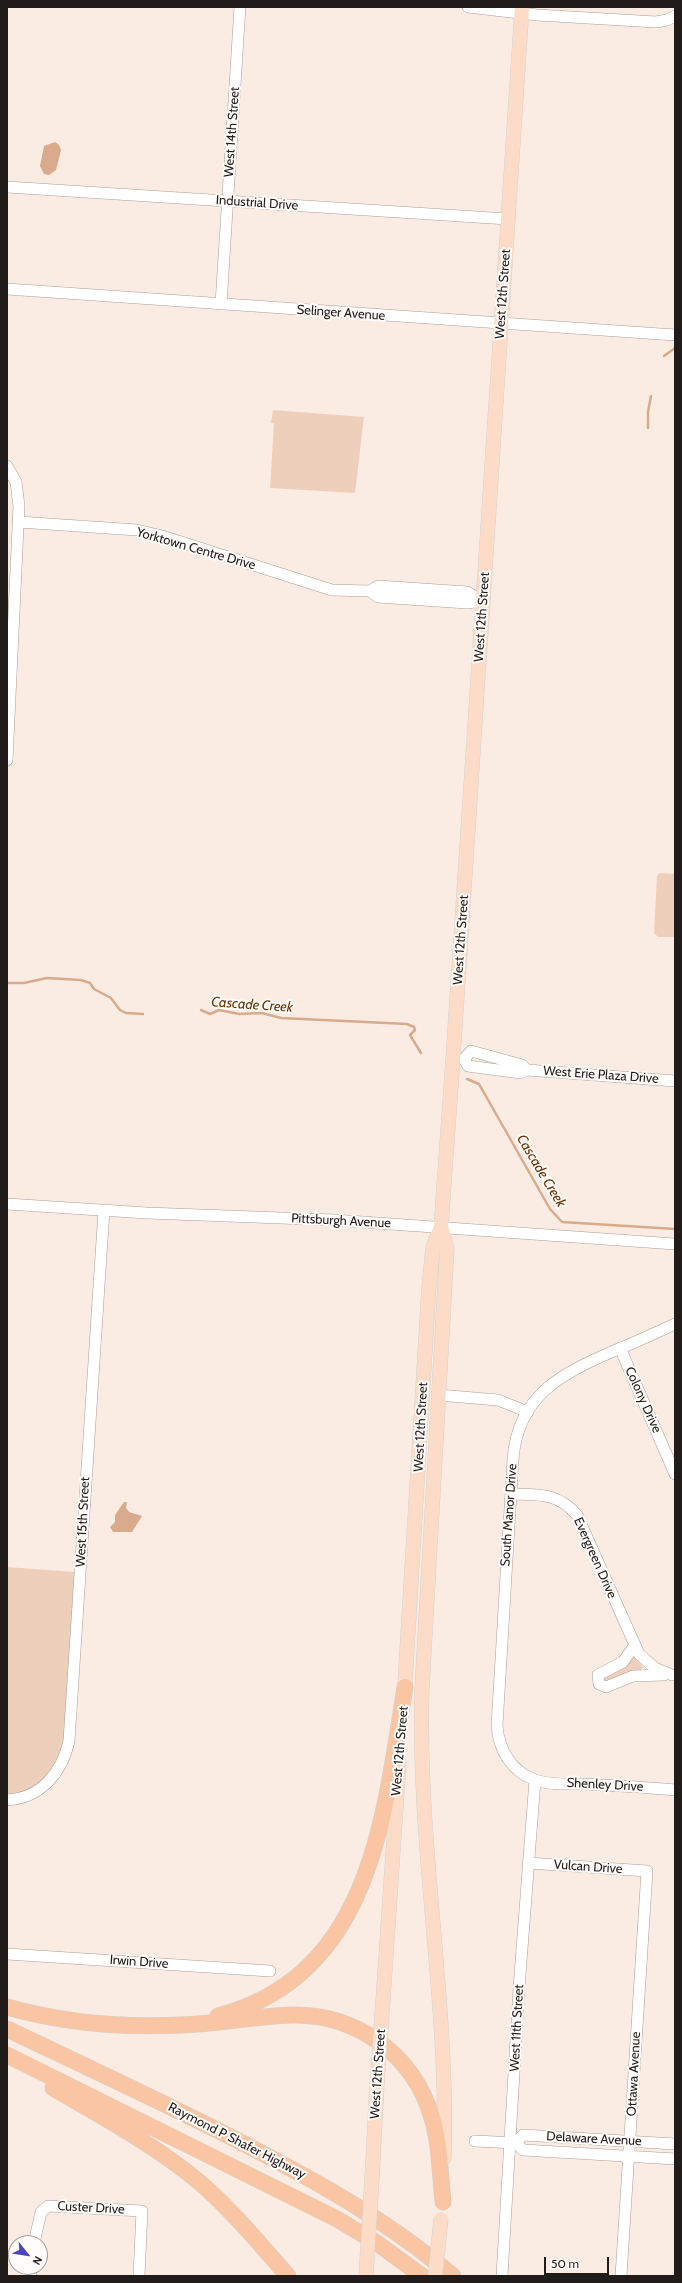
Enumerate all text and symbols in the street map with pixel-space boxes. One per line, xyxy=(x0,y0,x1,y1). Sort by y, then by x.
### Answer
street label: West 14th Street xyxy=(221,86,243,178)
street label: Industrial Drive xyxy=(215,192,299,214)
street label: West 12th Street xyxy=(492,249,514,339)
street label: Selinger Avenue xyxy=(296,302,386,324)
street label: Yorktown Centre Drive xyxy=(135,525,257,573)
street label: West 12th Street xyxy=(471,572,493,662)
street label: West 12th Street xyxy=(450,895,472,985)
water label: Cascade Creek xyxy=(211,994,293,1016)
street label: West Erie Plaza Drive xyxy=(543,1063,659,1087)
water label: Cascade Creek xyxy=(513,1132,569,1210)
street label: Pittsburgh Avenue xyxy=(291,1211,391,1231)
street label: Colony Drive xyxy=(621,1364,665,1436)
street label: West 12th Street xyxy=(411,1382,431,1472)
street label: South Manor Drive xyxy=(498,1463,520,1567)
street label: West 15th Street xyxy=(73,1477,93,1567)
street label: Evergreen Drive xyxy=(570,1515,620,1601)
street label: West 12th Street xyxy=(388,1706,412,1796)
street label: Shenley Drive xyxy=(566,1775,644,1795)
street label: Vulcan Drive xyxy=(553,1857,623,1877)
street label: Irwin Drive xyxy=(109,1952,169,1972)
street label: West 11th Street xyxy=(507,1984,527,2072)
street label: West 12th Street xyxy=(367,2029,389,2119)
street label: Ottawa Avenue xyxy=(624,2031,644,2117)
street label: Raymond P Shafer Highway xyxy=(166,2099,308,2183)
street label: Delaware Avenue xyxy=(546,2129,642,2149)
street label: Custer Drive xyxy=(57,2198,125,2218)
north arrow xyxy=(8,2235,48,2275)
scale bar xyxy=(546,2249,611,2275)
text: N xyxy=(30,2254,46,2267)
text: 50 m xyxy=(551,2256,579,2271)

